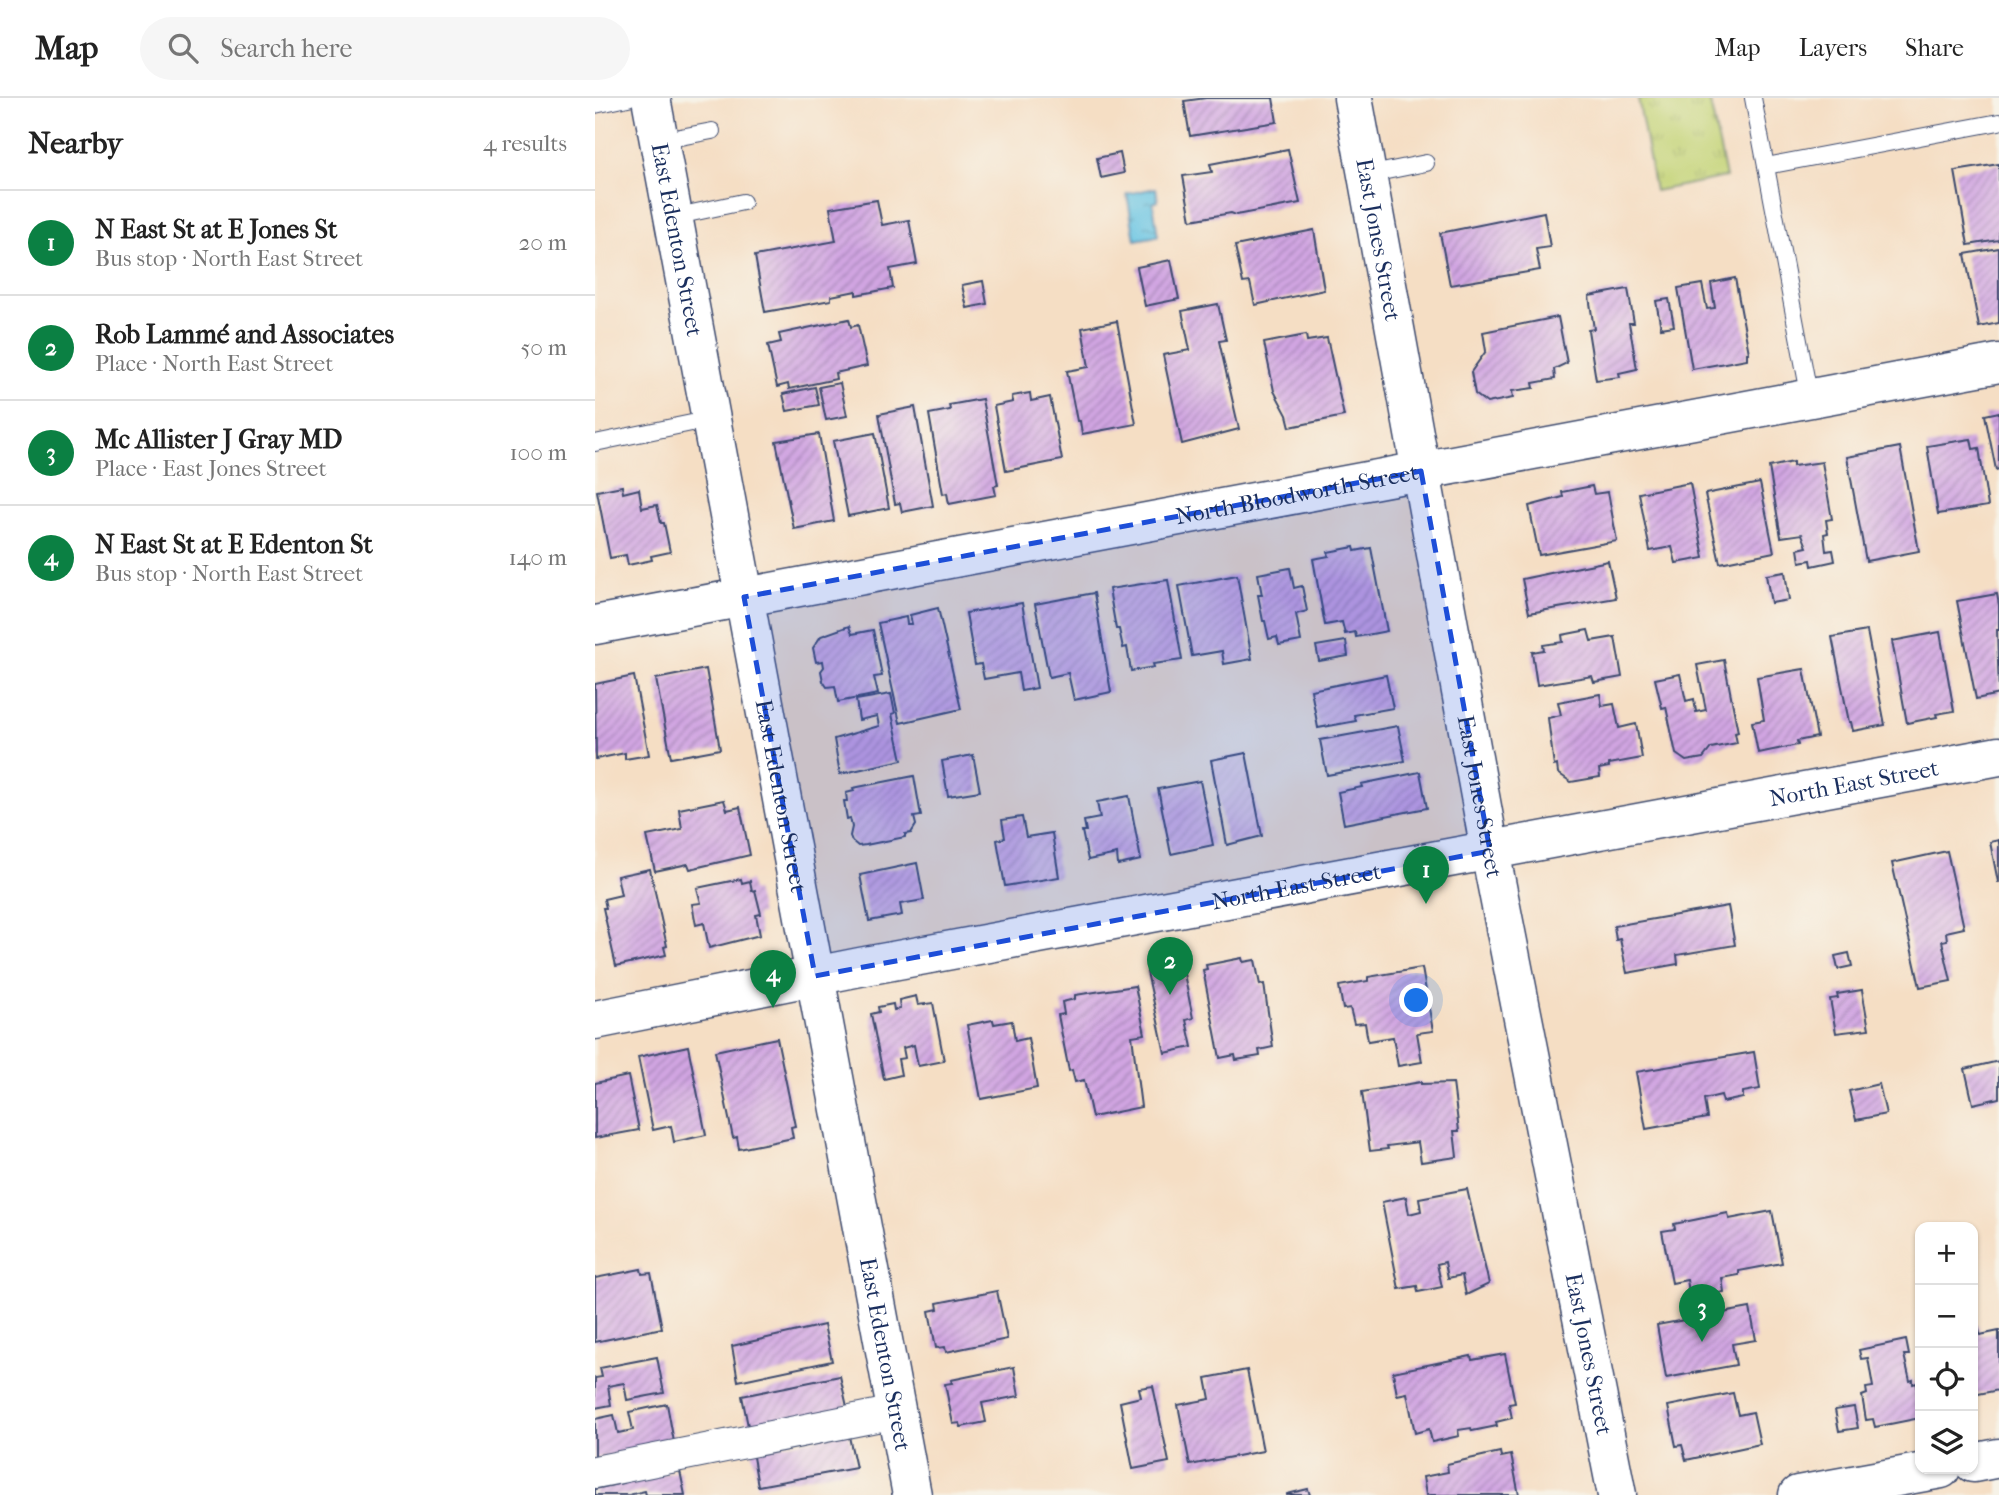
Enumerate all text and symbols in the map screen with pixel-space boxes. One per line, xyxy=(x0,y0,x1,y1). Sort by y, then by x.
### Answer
search box xyxy=(140,17,630,80)
text: Map xyxy=(35,29,98,68)
icon: search xyxy=(164,29,202,67)
text: Search here xyxy=(220,33,352,64)
text: Map xyxy=(1715,34,1761,62)
text: Layers xyxy=(1799,34,1867,62)
text: Share xyxy=(1905,34,1964,62)
text: Nearby xyxy=(28,126,123,161)
text: 4 results xyxy=(483,130,567,157)
street label: East Edenton Street xyxy=(646,141,709,339)
street label: East Jones Street xyxy=(1351,156,1407,323)
text: N East St at E Jones St xyxy=(95,214,337,245)
text: 1 xyxy=(47,229,55,256)
text: 20 m xyxy=(518,229,567,256)
text: Bus stop · North East Street xyxy=(95,245,363,272)
text: Rob Lammé and Associates xyxy=(95,319,394,350)
text: 2 xyxy=(45,334,57,361)
text: 50 m xyxy=(520,334,567,361)
text: Place · North East Street xyxy=(95,350,333,377)
text: Mc Allister J Gray MD xyxy=(95,424,342,455)
text: 3 xyxy=(46,439,56,466)
text: 100 m xyxy=(509,439,567,466)
text: Place · East Jones Street xyxy=(95,455,327,482)
street label: North Bloodworth Street xyxy=(1173,458,1420,530)
text: N East St at E Edenton St xyxy=(95,529,373,560)
text: 4 xyxy=(44,544,58,571)
text: 140 m xyxy=(508,544,567,571)
text: Bus stop · North East Street xyxy=(95,560,363,587)
street label: East Edenton Street xyxy=(750,697,813,895)
street label: East Jones Street xyxy=(1452,713,1508,880)
street label: North East Street xyxy=(1767,754,1941,812)
pin: 1 xyxy=(1403,846,1449,904)
street label: North East Street xyxy=(1209,857,1383,915)
pin: 2 xyxy=(1147,937,1193,995)
pin: 4 xyxy=(750,950,796,1008)
your location xyxy=(1399,983,1433,1017)
map controls xyxy=(1915,1222,1978,1474)
button: + xyxy=(1915,1222,1978,1285)
street label: East Edenton Street xyxy=(854,1255,917,1453)
street label: East Jones Street xyxy=(1560,1270,1618,1437)
pin: 3 xyxy=(1679,1284,1725,1342)
button: − xyxy=(1915,1285,1978,1348)
button: locate xyxy=(1915,1348,1978,1411)
button: layers xyxy=(1915,1411,1978,1474)

